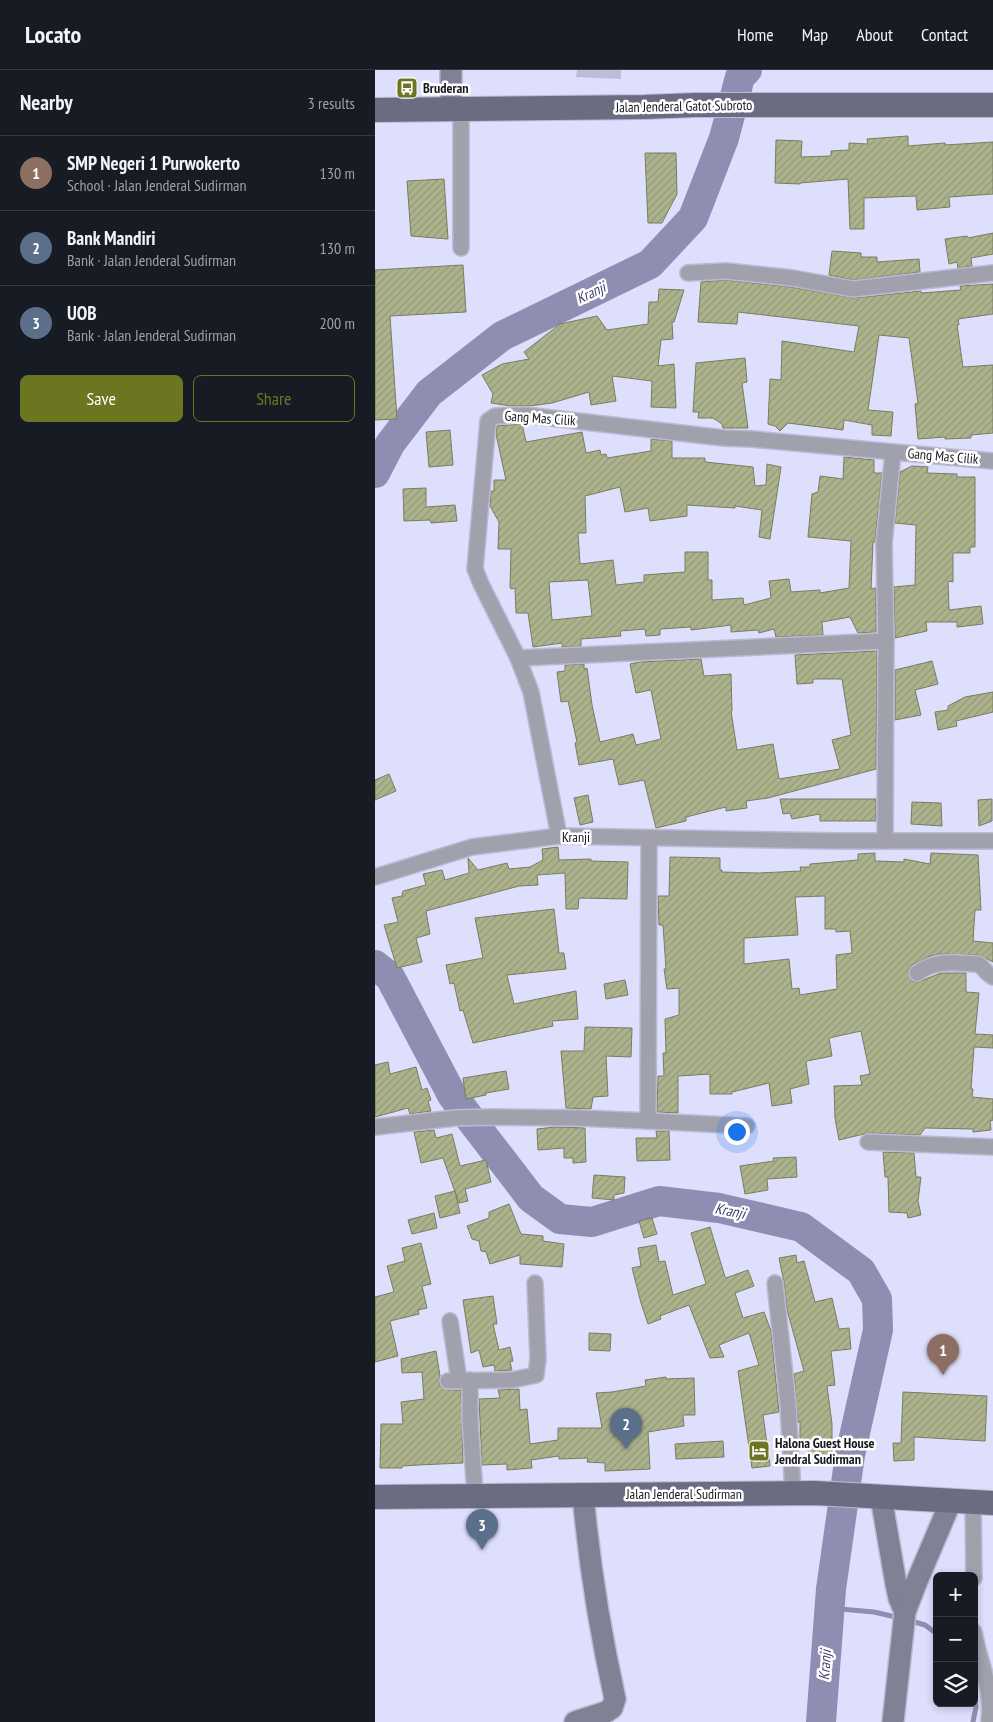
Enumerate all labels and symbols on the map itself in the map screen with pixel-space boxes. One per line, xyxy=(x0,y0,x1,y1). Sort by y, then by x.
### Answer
bus stop icon: Bruderan xyxy=(395,76,419,100)
place label: Bruderan xyxy=(423,79,469,97)
street label: Jalan Jenderal Gatot Subroto xyxy=(615,96,752,116)
water label: Kranji xyxy=(573,277,610,308)
street label: Gang Mas Cilik xyxy=(504,407,577,429)
street label: Gang Mas Cilik xyxy=(907,444,980,468)
street label: Kranji xyxy=(562,828,590,846)
your location xyxy=(724,1119,750,1145)
water label: Kranji xyxy=(713,1198,748,1223)
pin: 1 xyxy=(927,1334,959,1375)
pin: 2 xyxy=(610,1408,642,1449)
place label: Halona Guest House Jendral Sudirman xyxy=(774,1434,875,1468)
hotel icon: Halona Guest House Jendral Sudirman xyxy=(747,1439,771,1463)
street label: Jalan Jenderal Sudirman xyxy=(625,1485,742,1503)
pin: 3 xyxy=(466,1509,498,1550)
water label: Kranji xyxy=(814,1647,835,1681)

